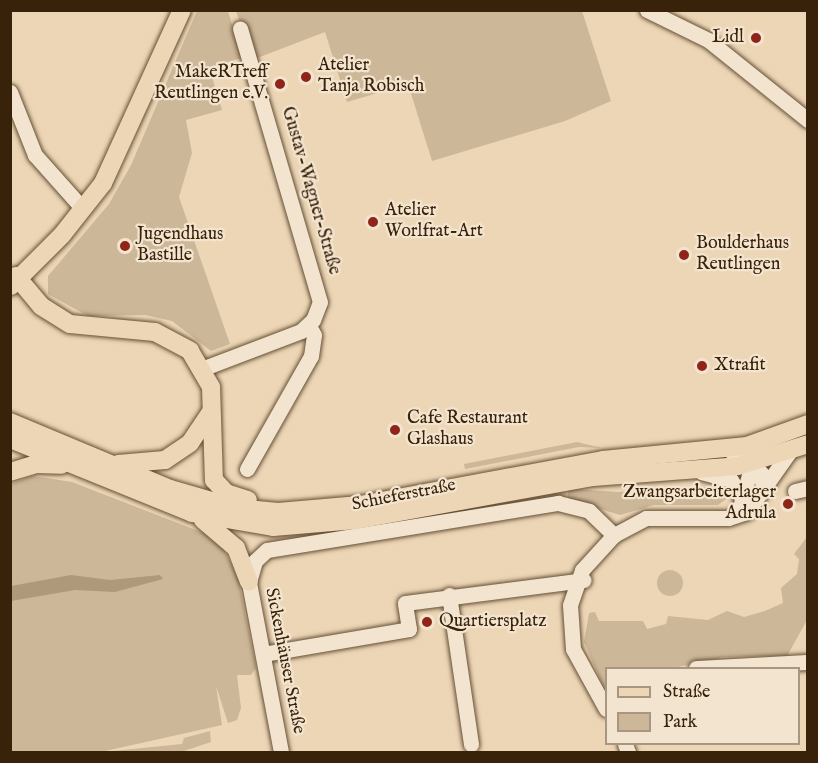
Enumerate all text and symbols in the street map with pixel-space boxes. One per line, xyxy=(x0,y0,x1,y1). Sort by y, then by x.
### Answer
place label: Lidl xyxy=(712,27,744,49)
marker: Lidl xyxy=(749,31,763,45)
place label: Atelier Tanja Robisch xyxy=(318,56,424,98)
place label: MakeRTreff Reutlingen e.V. xyxy=(154,63,268,106)
marker: Atelier Tanja Robisch xyxy=(299,70,313,84)
marker: MakeRTreff Reutlingen e.V. xyxy=(273,77,287,91)
street label: Gustav-Wagner-Straße xyxy=(276,104,344,278)
place label: Atelier Worlfrat-Art xyxy=(385,201,483,244)
marker: Atelier Worlfrat-Art xyxy=(366,215,380,229)
place label: Jugendhaus Bastille xyxy=(137,225,223,268)
place label: Boulderhaus Reutlingen xyxy=(696,234,789,276)
marker: Jugendhaus Bastille xyxy=(118,239,132,253)
marker: Boulderhaus Reutlingen xyxy=(677,248,691,262)
place label: Xtrafit xyxy=(714,355,766,377)
marker: Xtrafit xyxy=(695,359,709,373)
place label: Cafe Restaurant Glashaus xyxy=(407,409,528,452)
marker: Cafe Restaurant Glashaus xyxy=(388,423,402,437)
street label: Schieferstraße xyxy=(350,475,458,517)
place label: Zwangsarbeiterlager Adrula xyxy=(623,483,776,526)
marker: Zwangsarbeiterlager Adrula xyxy=(781,497,795,511)
street label: Sickenhäuser Straße xyxy=(259,586,309,736)
place label: Quartiersplatz xyxy=(439,611,546,633)
marker: Quartiersplatz xyxy=(420,615,434,629)
legend xyxy=(605,667,800,745)
text: Straße xyxy=(663,681,710,704)
text: Park xyxy=(663,711,697,734)

